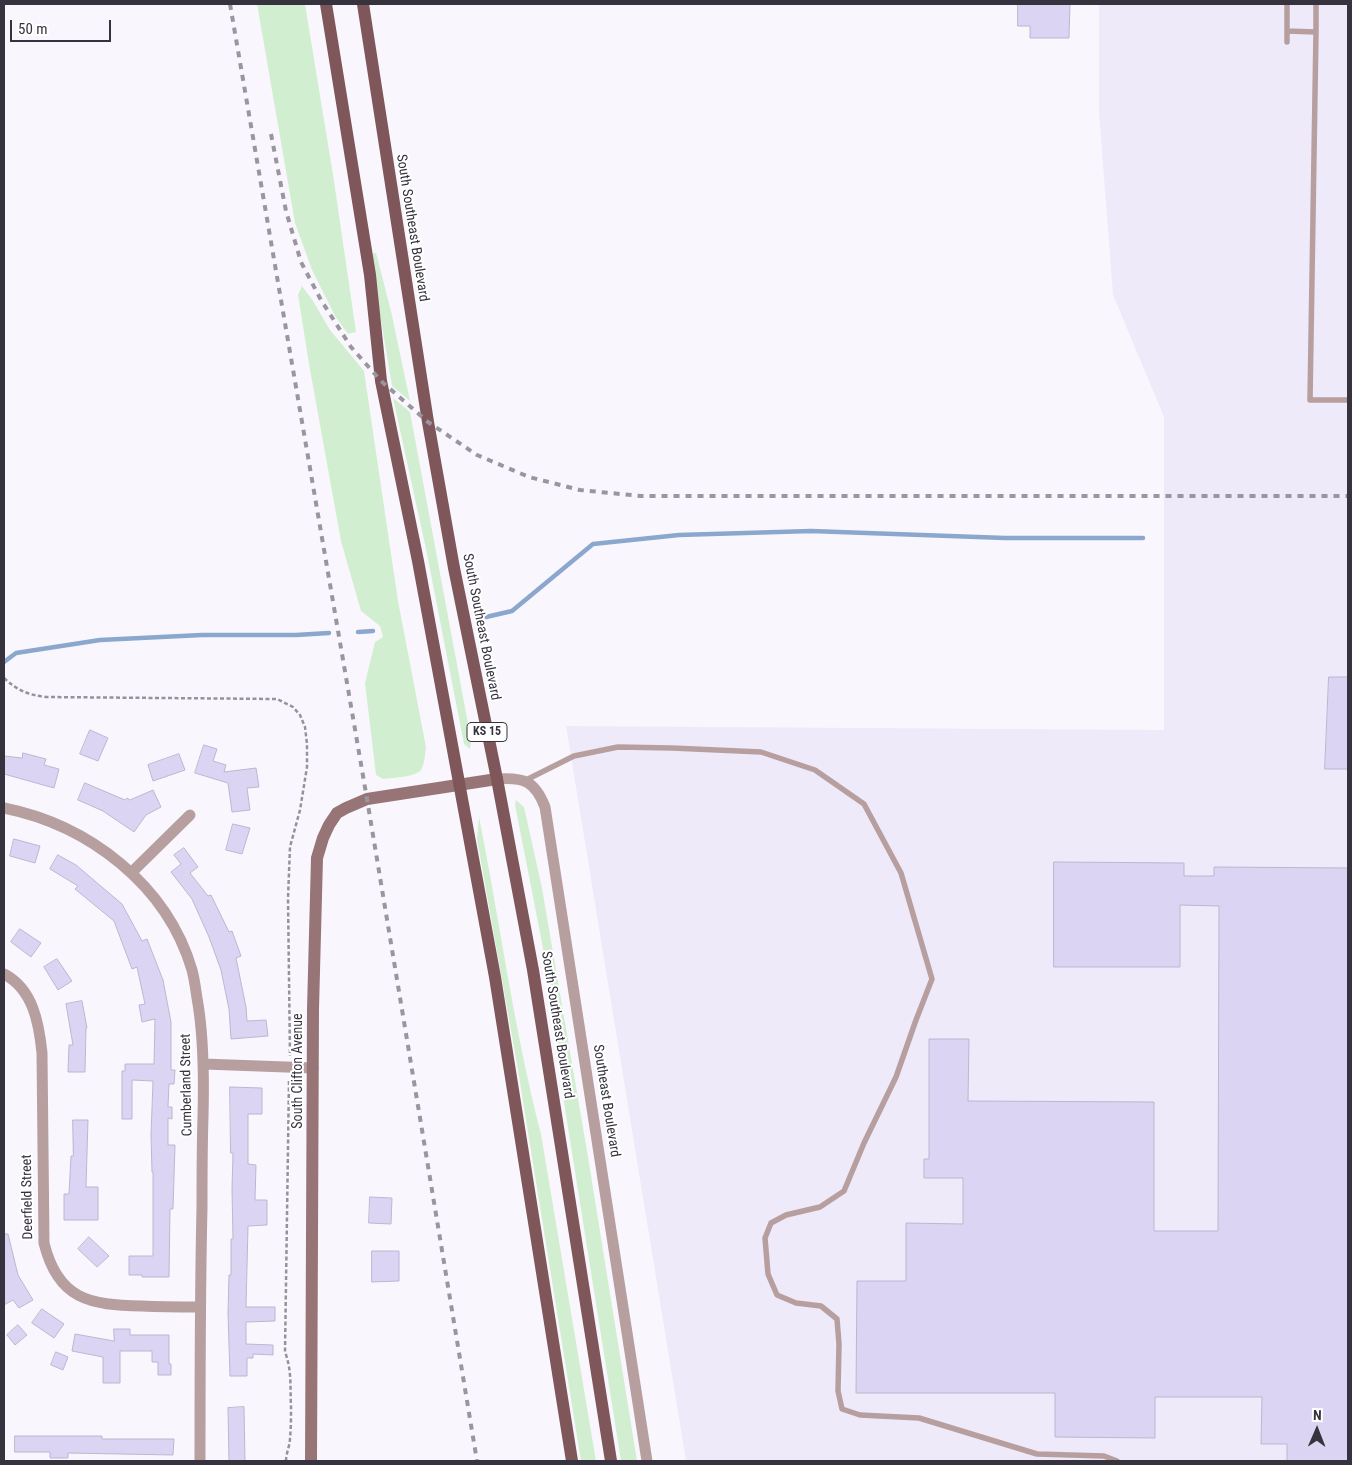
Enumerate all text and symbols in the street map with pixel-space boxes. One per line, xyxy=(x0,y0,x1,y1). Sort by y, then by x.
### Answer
scale bar xyxy=(12,10,114,42)
text: 50 m xyxy=(18,20,48,38)
street label: South Southeast Boulevard xyxy=(392,153,432,303)
street label: South Southeast Boulevard xyxy=(459,552,503,702)
road number: KS 15 xyxy=(467,722,507,742)
street label: South Southeast Boulevard xyxy=(537,950,577,1100)
street label: South Clifton Avenue xyxy=(290,1013,306,1129)
street label: Cumberland Street xyxy=(178,1034,196,1136)
street label: Southeast Boulevard xyxy=(589,1044,623,1158)
street label: Deerfield Street xyxy=(19,1154,37,1240)
north arrow xyxy=(1292,1405,1342,1455)
text: N xyxy=(1313,1407,1322,1423)

